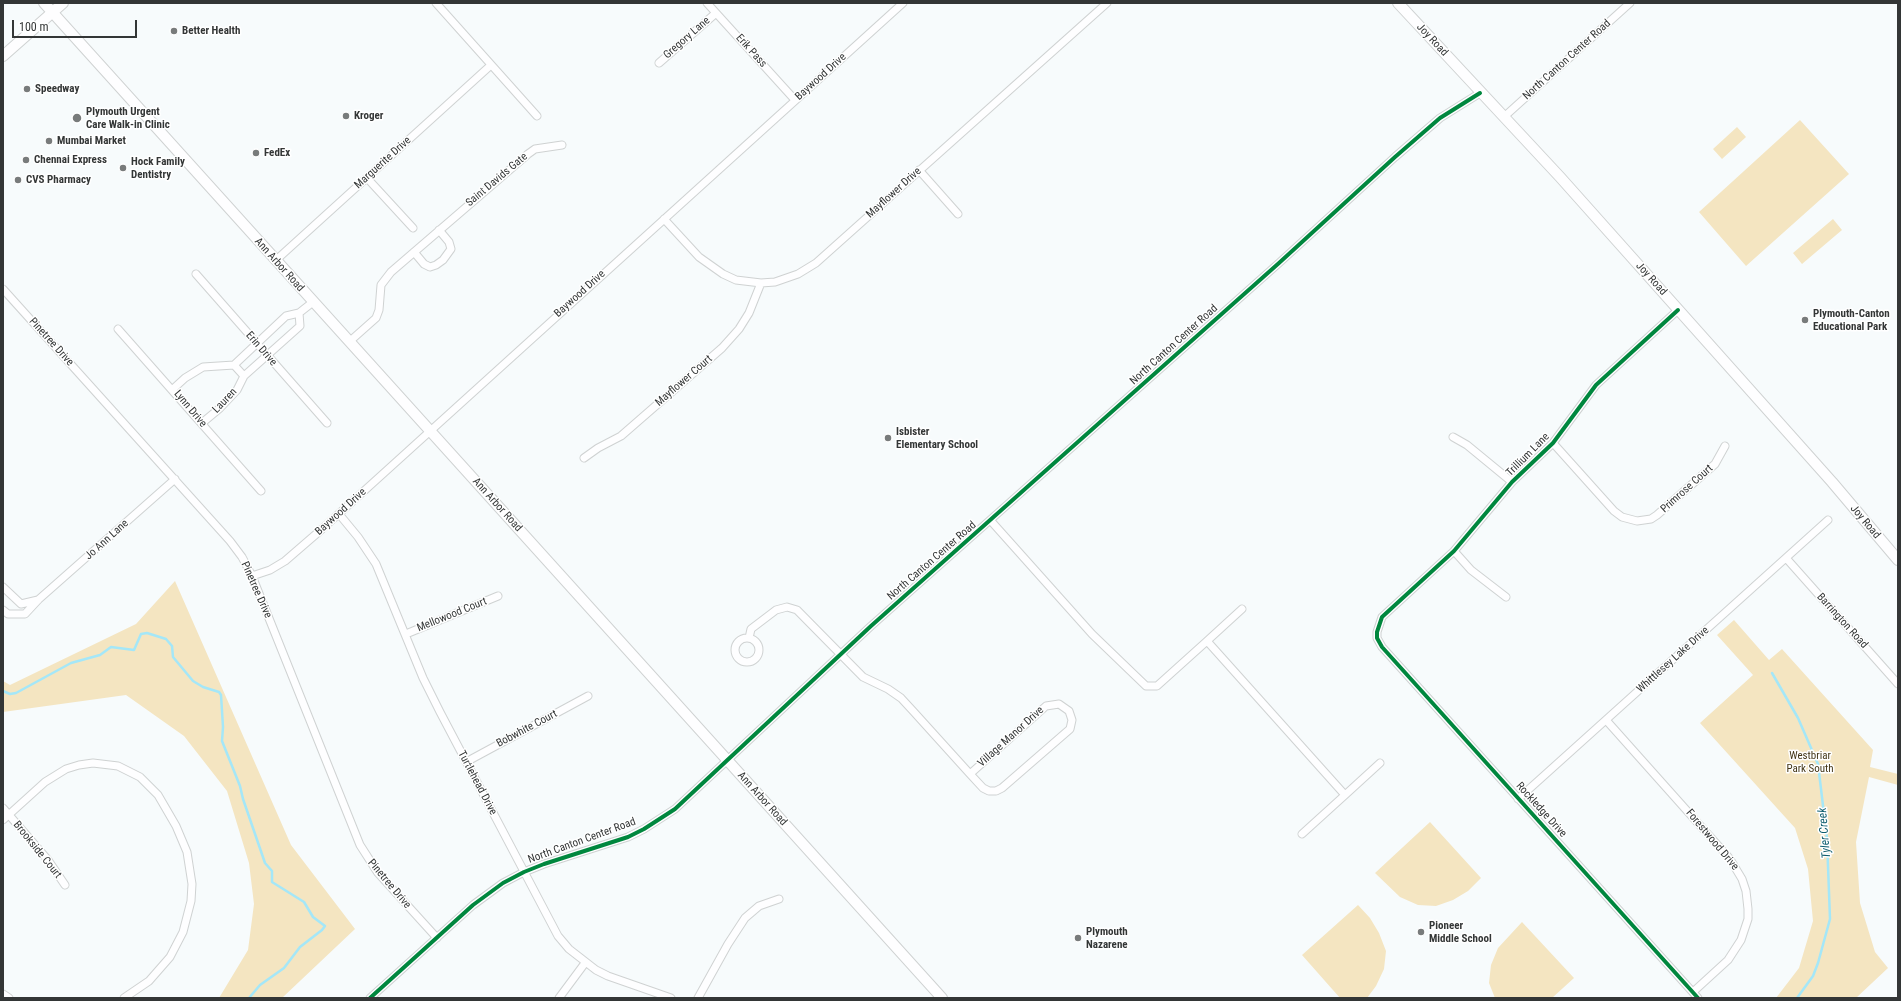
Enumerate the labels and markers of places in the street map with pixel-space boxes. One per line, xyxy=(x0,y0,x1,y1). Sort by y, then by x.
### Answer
place label: Better Health xyxy=(182,24,240,38)
marker: Better Health xyxy=(169,26,179,36)
place label: Speedway xyxy=(35,82,79,96)
marker: Speedway xyxy=(22,84,32,94)
place label: Plymouth Urgent Care Walk-in Clinic xyxy=(86,105,170,131)
place label: Kroger xyxy=(354,109,383,123)
marker: Kroger xyxy=(341,111,351,121)
marker: Plymouth Urgent Care Walk-in Clinic xyxy=(71,112,83,124)
place label: Mumbai Market xyxy=(57,134,126,148)
marker: Mumbai Market xyxy=(44,136,54,146)
place label: FedEx xyxy=(264,146,290,160)
marker: FedEx xyxy=(251,148,261,158)
place label: Chennai Express xyxy=(34,153,107,167)
marker: Chennai Express xyxy=(21,155,31,165)
place label: Hock Family Dentistry xyxy=(131,155,185,181)
marker: Hock Family Dentistry xyxy=(118,163,128,173)
place label: CVS Pharmacy xyxy=(26,173,91,187)
marker: CVS Pharmacy xyxy=(13,175,23,185)
place label: Plymouth-Canton Educational Park xyxy=(1813,307,1890,333)
marker: Plymouth-Canton Educational Park xyxy=(1800,315,1810,325)
place label: Isbister Elementary School xyxy=(896,425,978,451)
marker: Isbister Elementary School xyxy=(883,433,893,443)
place label: Pioneer Middle School xyxy=(1429,919,1492,945)
place label: Plymouth Nazarene xyxy=(1086,925,1128,951)
marker: Pioneer Middle School xyxy=(1416,927,1426,937)
marker: Plymouth Nazarene xyxy=(1073,933,1083,943)

